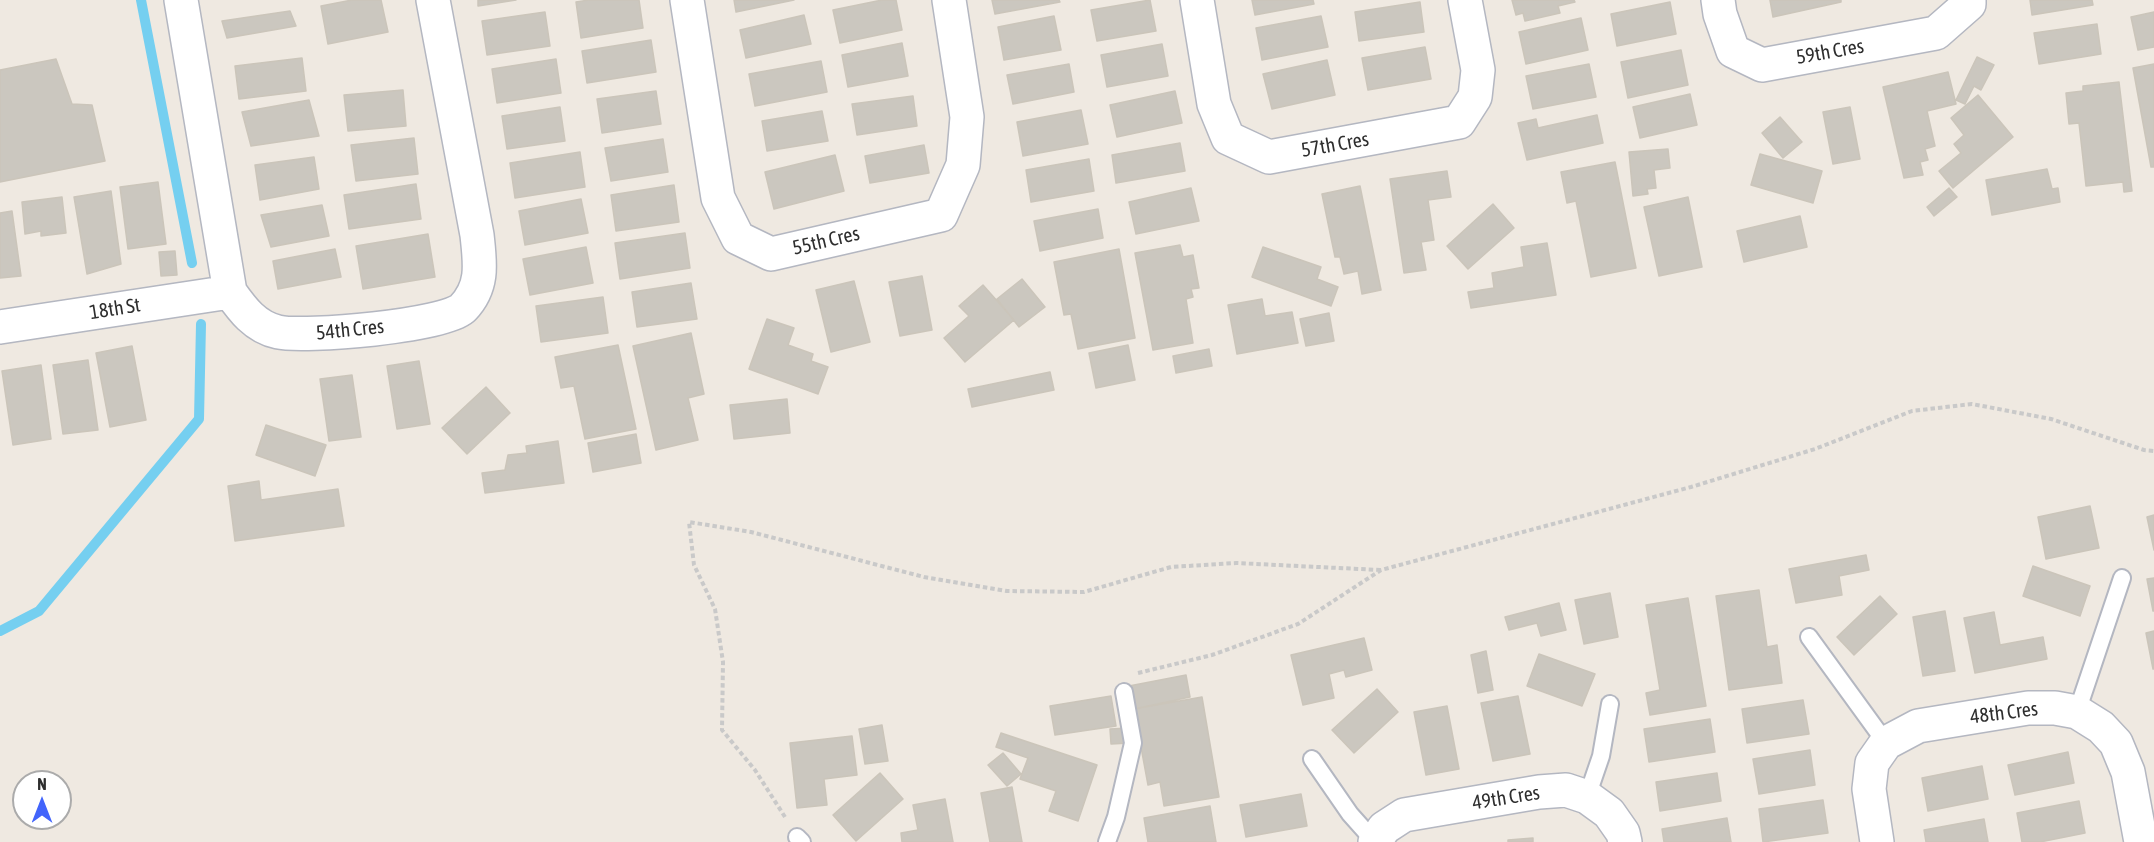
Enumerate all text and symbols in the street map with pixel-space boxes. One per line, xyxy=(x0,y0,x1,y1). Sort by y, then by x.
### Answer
street label: 59th Cres xyxy=(1794,34,1866,70)
street label: 57th Cres xyxy=(1299,127,1371,163)
street label: 55th Cres xyxy=(790,222,862,260)
street label: 18th St xyxy=(88,293,142,325)
street label: 54th Cres xyxy=(315,315,385,345)
street label: 48th Cres xyxy=(1969,697,2039,729)
north arrow xyxy=(12,770,72,830)
text: N xyxy=(37,775,47,793)
street label: 49th Cres xyxy=(1471,781,1541,815)

